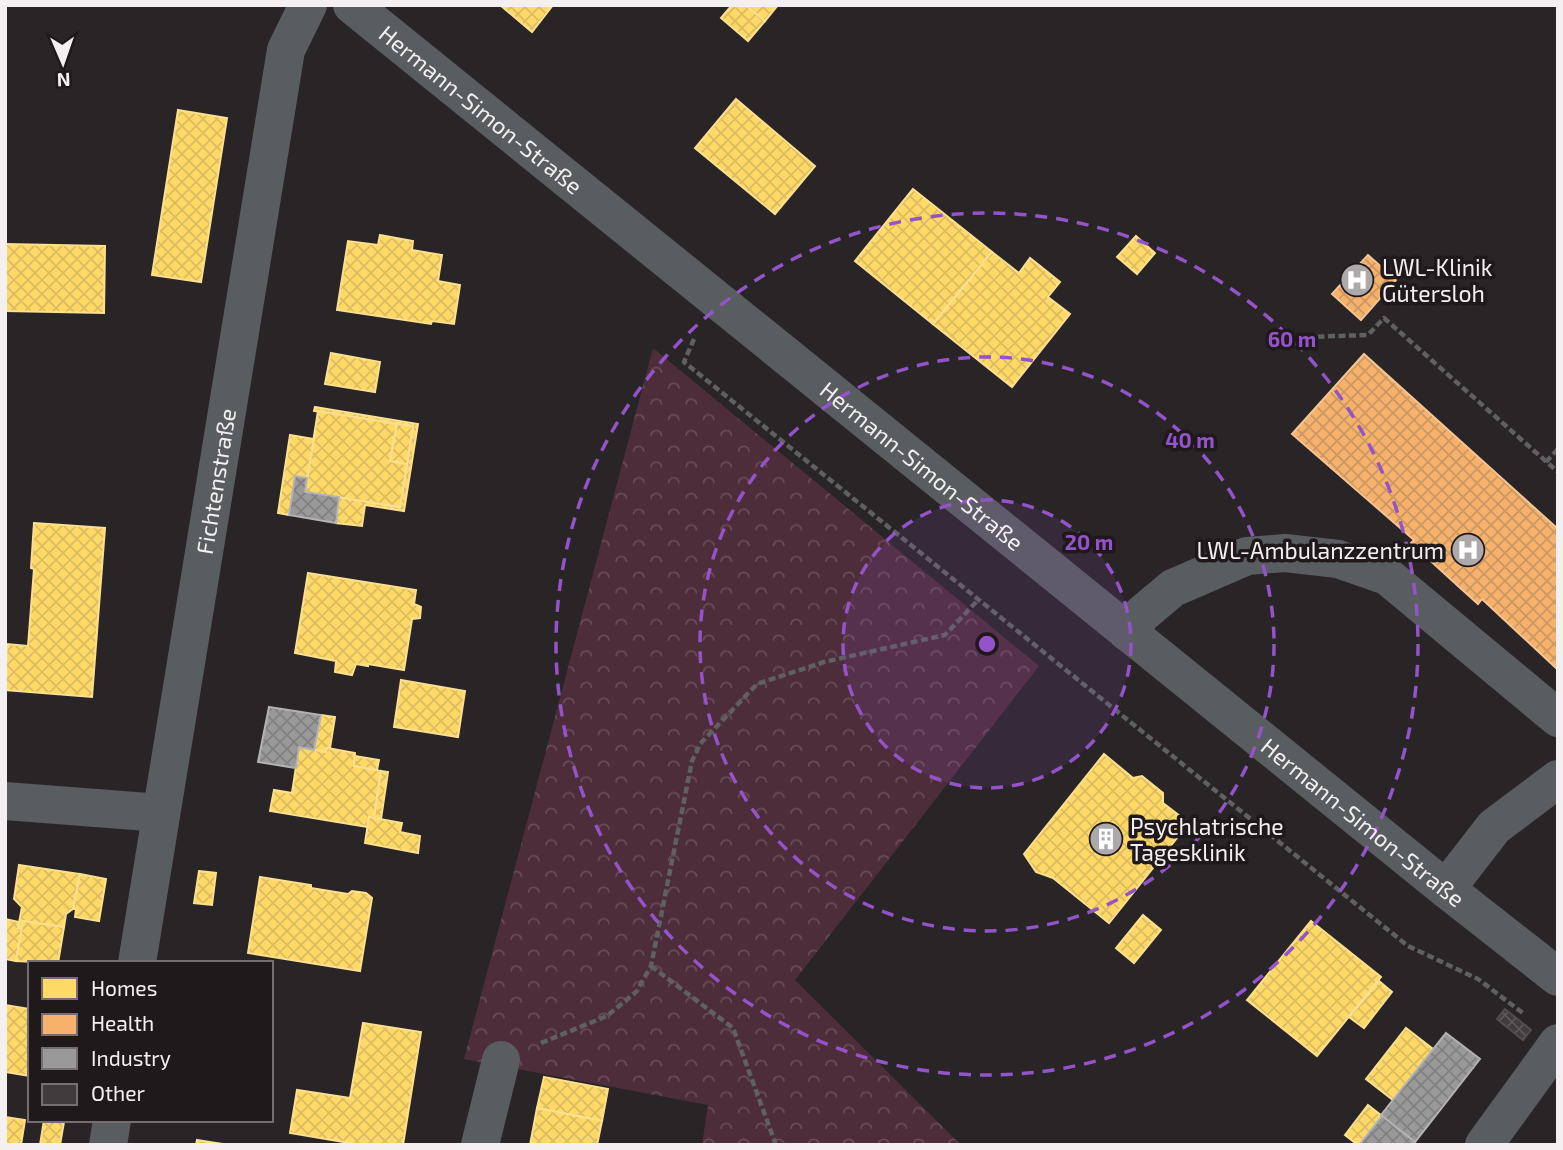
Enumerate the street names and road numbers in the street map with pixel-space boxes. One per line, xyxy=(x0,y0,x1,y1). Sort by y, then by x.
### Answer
street label: Hermann-Simon-Straße xyxy=(374,19,588,200)
street label: Hermann-Simon-Straße xyxy=(815,375,1029,556)
street label: Fichtenstraße xyxy=(190,406,241,556)
street label: Hermann-Simon-Straße xyxy=(1256,732,1470,912)

